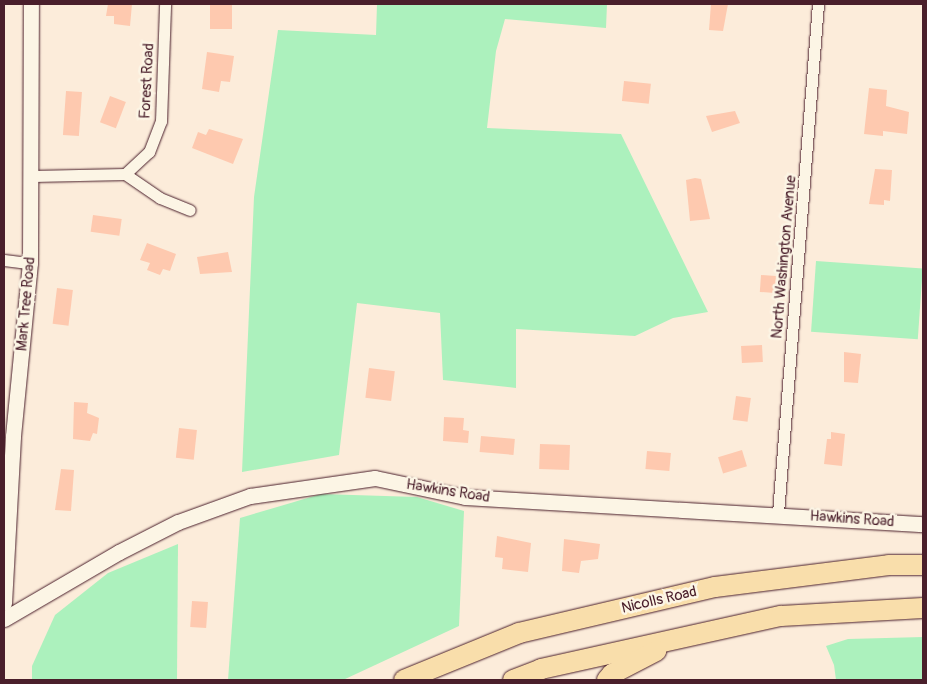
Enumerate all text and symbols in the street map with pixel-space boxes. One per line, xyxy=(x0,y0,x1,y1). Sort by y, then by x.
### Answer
street label: Forest Road xyxy=(136,43,158,119)
street label: North Washington Avenue xyxy=(768,175,800,339)
street label: Mark Tree Road xyxy=(13,256,39,352)
street label: Hawkins Road xyxy=(405,475,491,507)
street label: Hawkins Road xyxy=(809,507,895,531)
street label: Nicolls Road xyxy=(620,583,698,617)

